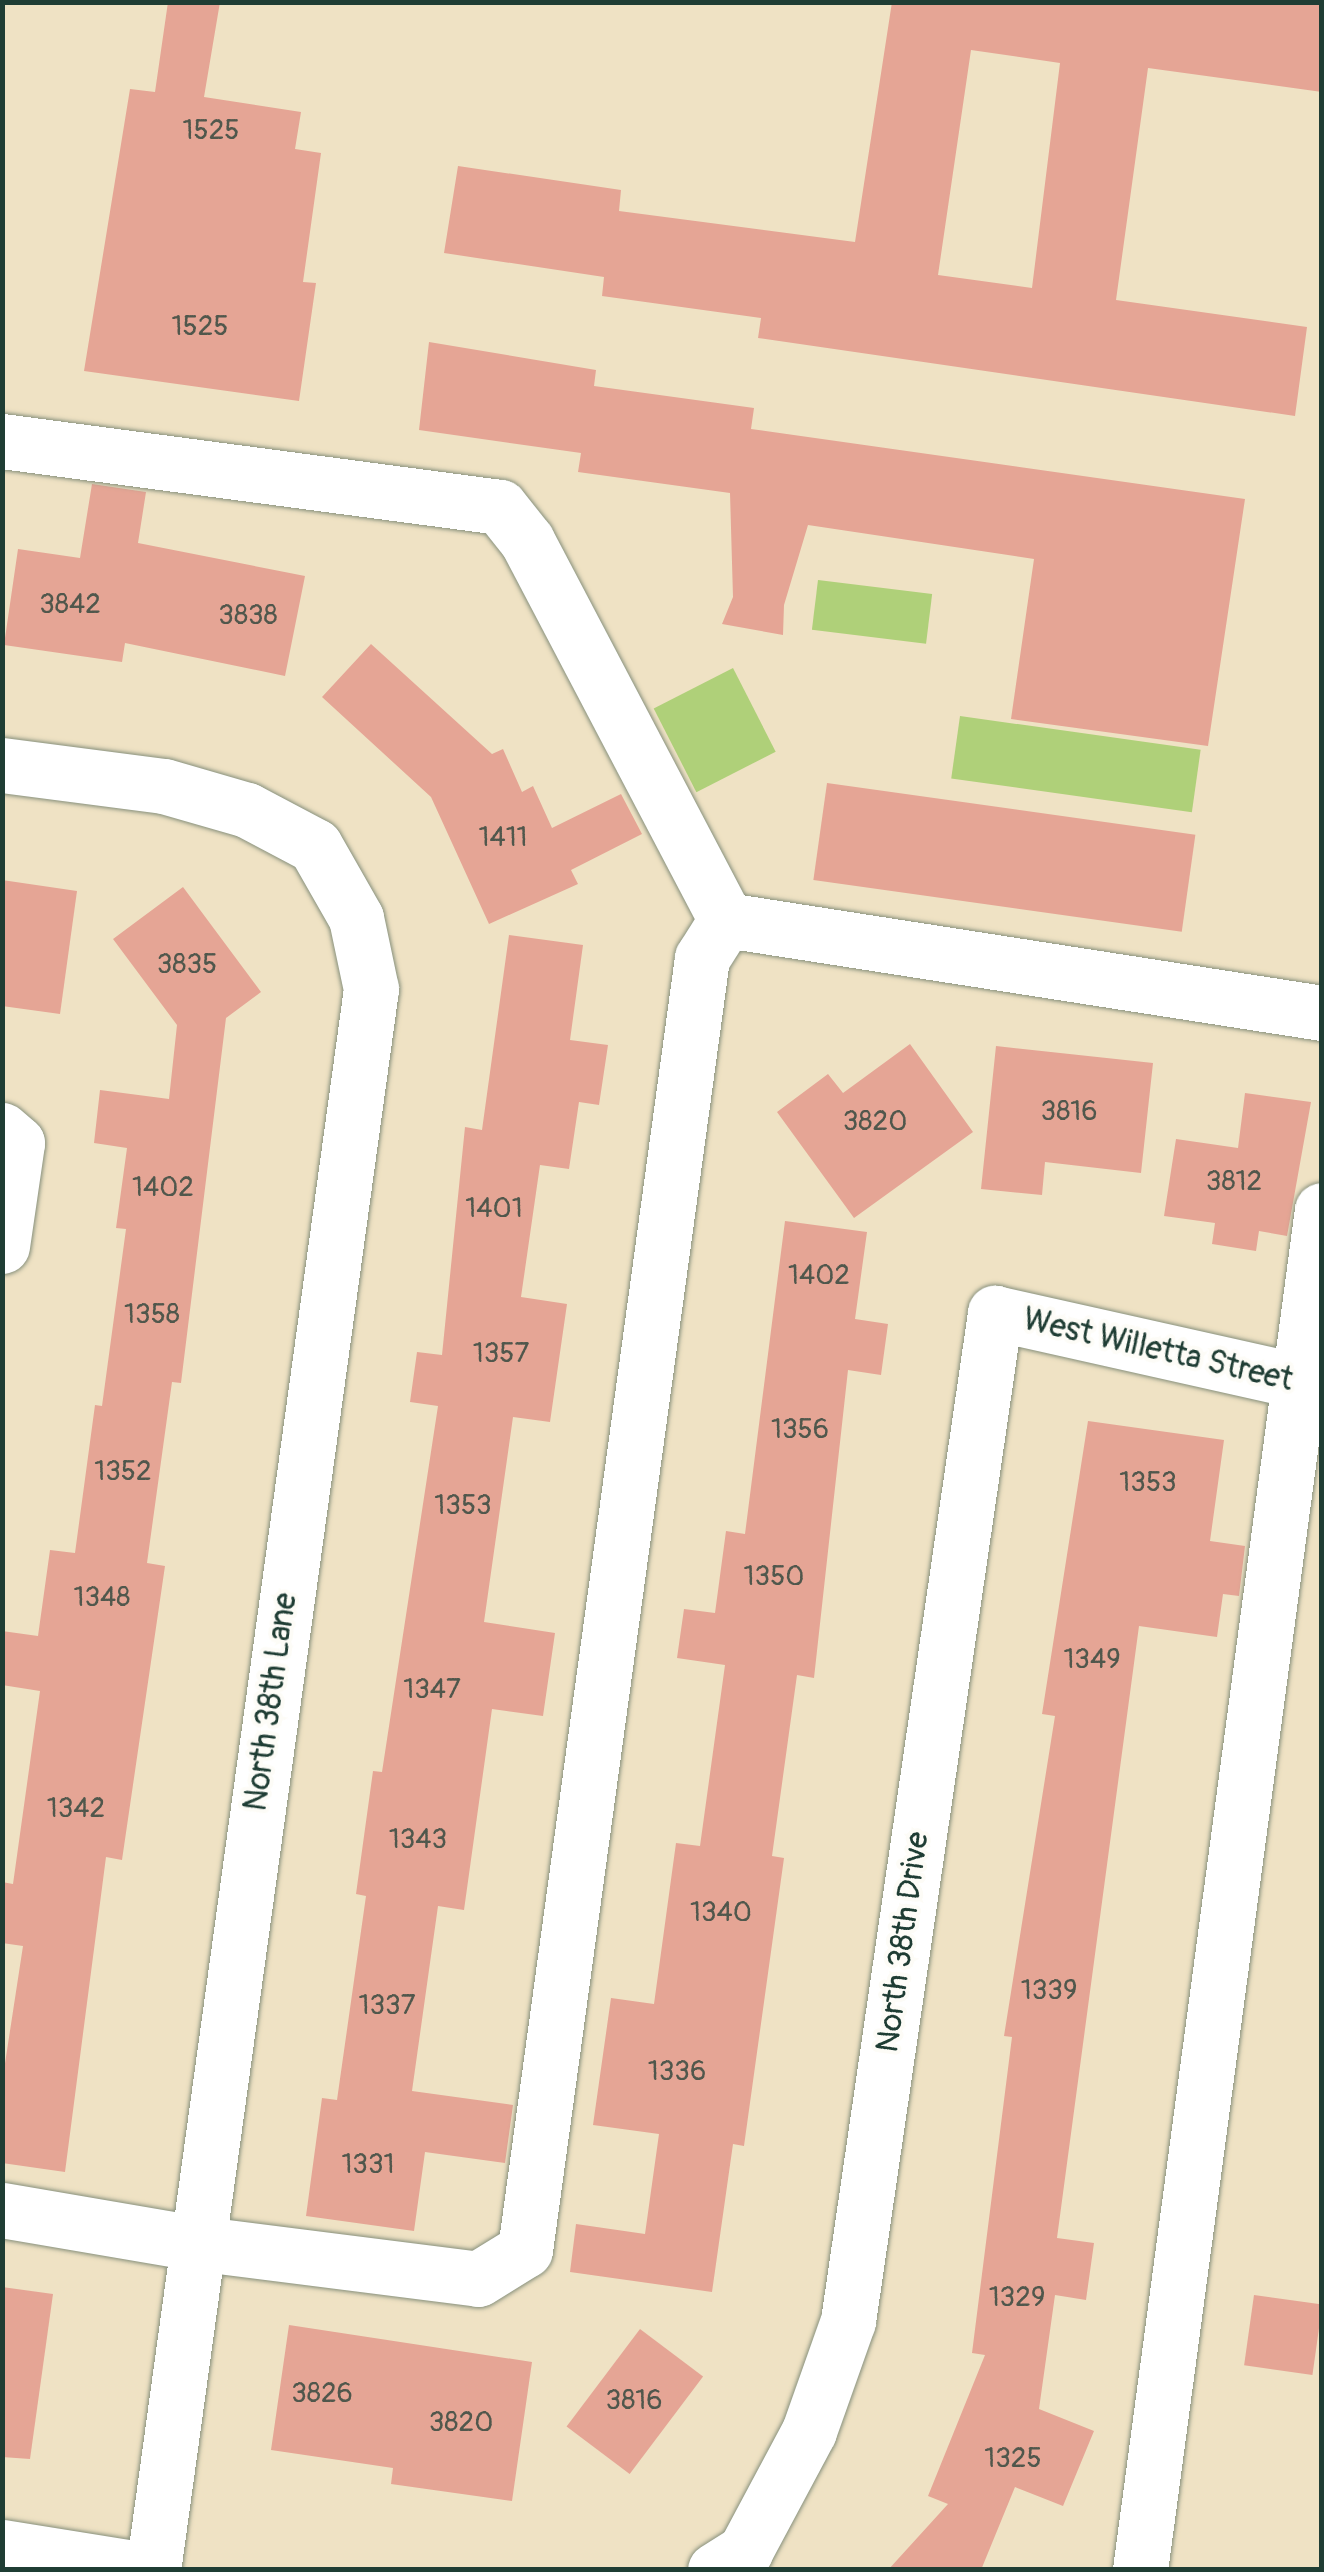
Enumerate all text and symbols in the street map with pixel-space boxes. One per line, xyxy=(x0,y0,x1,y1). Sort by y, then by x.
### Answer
house number: 1525 xyxy=(183,114,239,148)
house number: 1525 xyxy=(172,310,228,344)
house number: 3842 xyxy=(39,588,101,622)
house number: 3838 xyxy=(218,599,278,633)
house number: 1411 xyxy=(478,821,528,855)
house number: 3835 xyxy=(157,948,217,982)
house number: 3816 xyxy=(1041,1095,1097,1129)
house number: 3820 xyxy=(843,1105,907,1139)
house number: 3812 xyxy=(1206,1165,1262,1199)
house number: 1402 xyxy=(132,1171,194,1205)
house number: 1401 xyxy=(465,1192,523,1226)
house number: 1402 xyxy=(788,1259,850,1293)
house number: 1358 xyxy=(124,1298,180,1332)
street label: West Willetta Street xyxy=(1019,1300,1297,1400)
house number: 1357 xyxy=(473,1337,529,1371)
house number: 1356 xyxy=(771,1413,829,1447)
house number: 1352 xyxy=(94,1455,152,1489)
house number: 1353 xyxy=(1119,1466,1177,1500)
house number: 1353 xyxy=(434,1489,492,1523)
house number: 1350 xyxy=(744,1560,804,1594)
house number: 1348 xyxy=(74,1581,130,1615)
street label: North 38th Lane xyxy=(237,1591,305,1813)
house number: 1349 xyxy=(1063,1643,1121,1677)
house number: 1347 xyxy=(403,1673,461,1707)
house number: 1342 xyxy=(47,1792,105,1826)
house number: 1343 xyxy=(389,1823,447,1857)
street label: North 38th Drive xyxy=(869,1829,937,2055)
house number: 1340 xyxy=(690,1896,752,1930)
house number: 1339 xyxy=(1021,1974,1077,2008)
house number: 1337 xyxy=(358,1989,416,2023)
house number: 1336 xyxy=(648,2055,706,2089)
house number: 1331 xyxy=(341,2148,395,2182)
house number: 1329 xyxy=(989,2281,1045,2315)
house number: 3826 xyxy=(291,2377,353,2411)
house number: 3816 xyxy=(606,2384,662,2418)
house number: 3820 xyxy=(429,2406,493,2440)
house number: 1325 xyxy=(984,2442,1042,2476)

